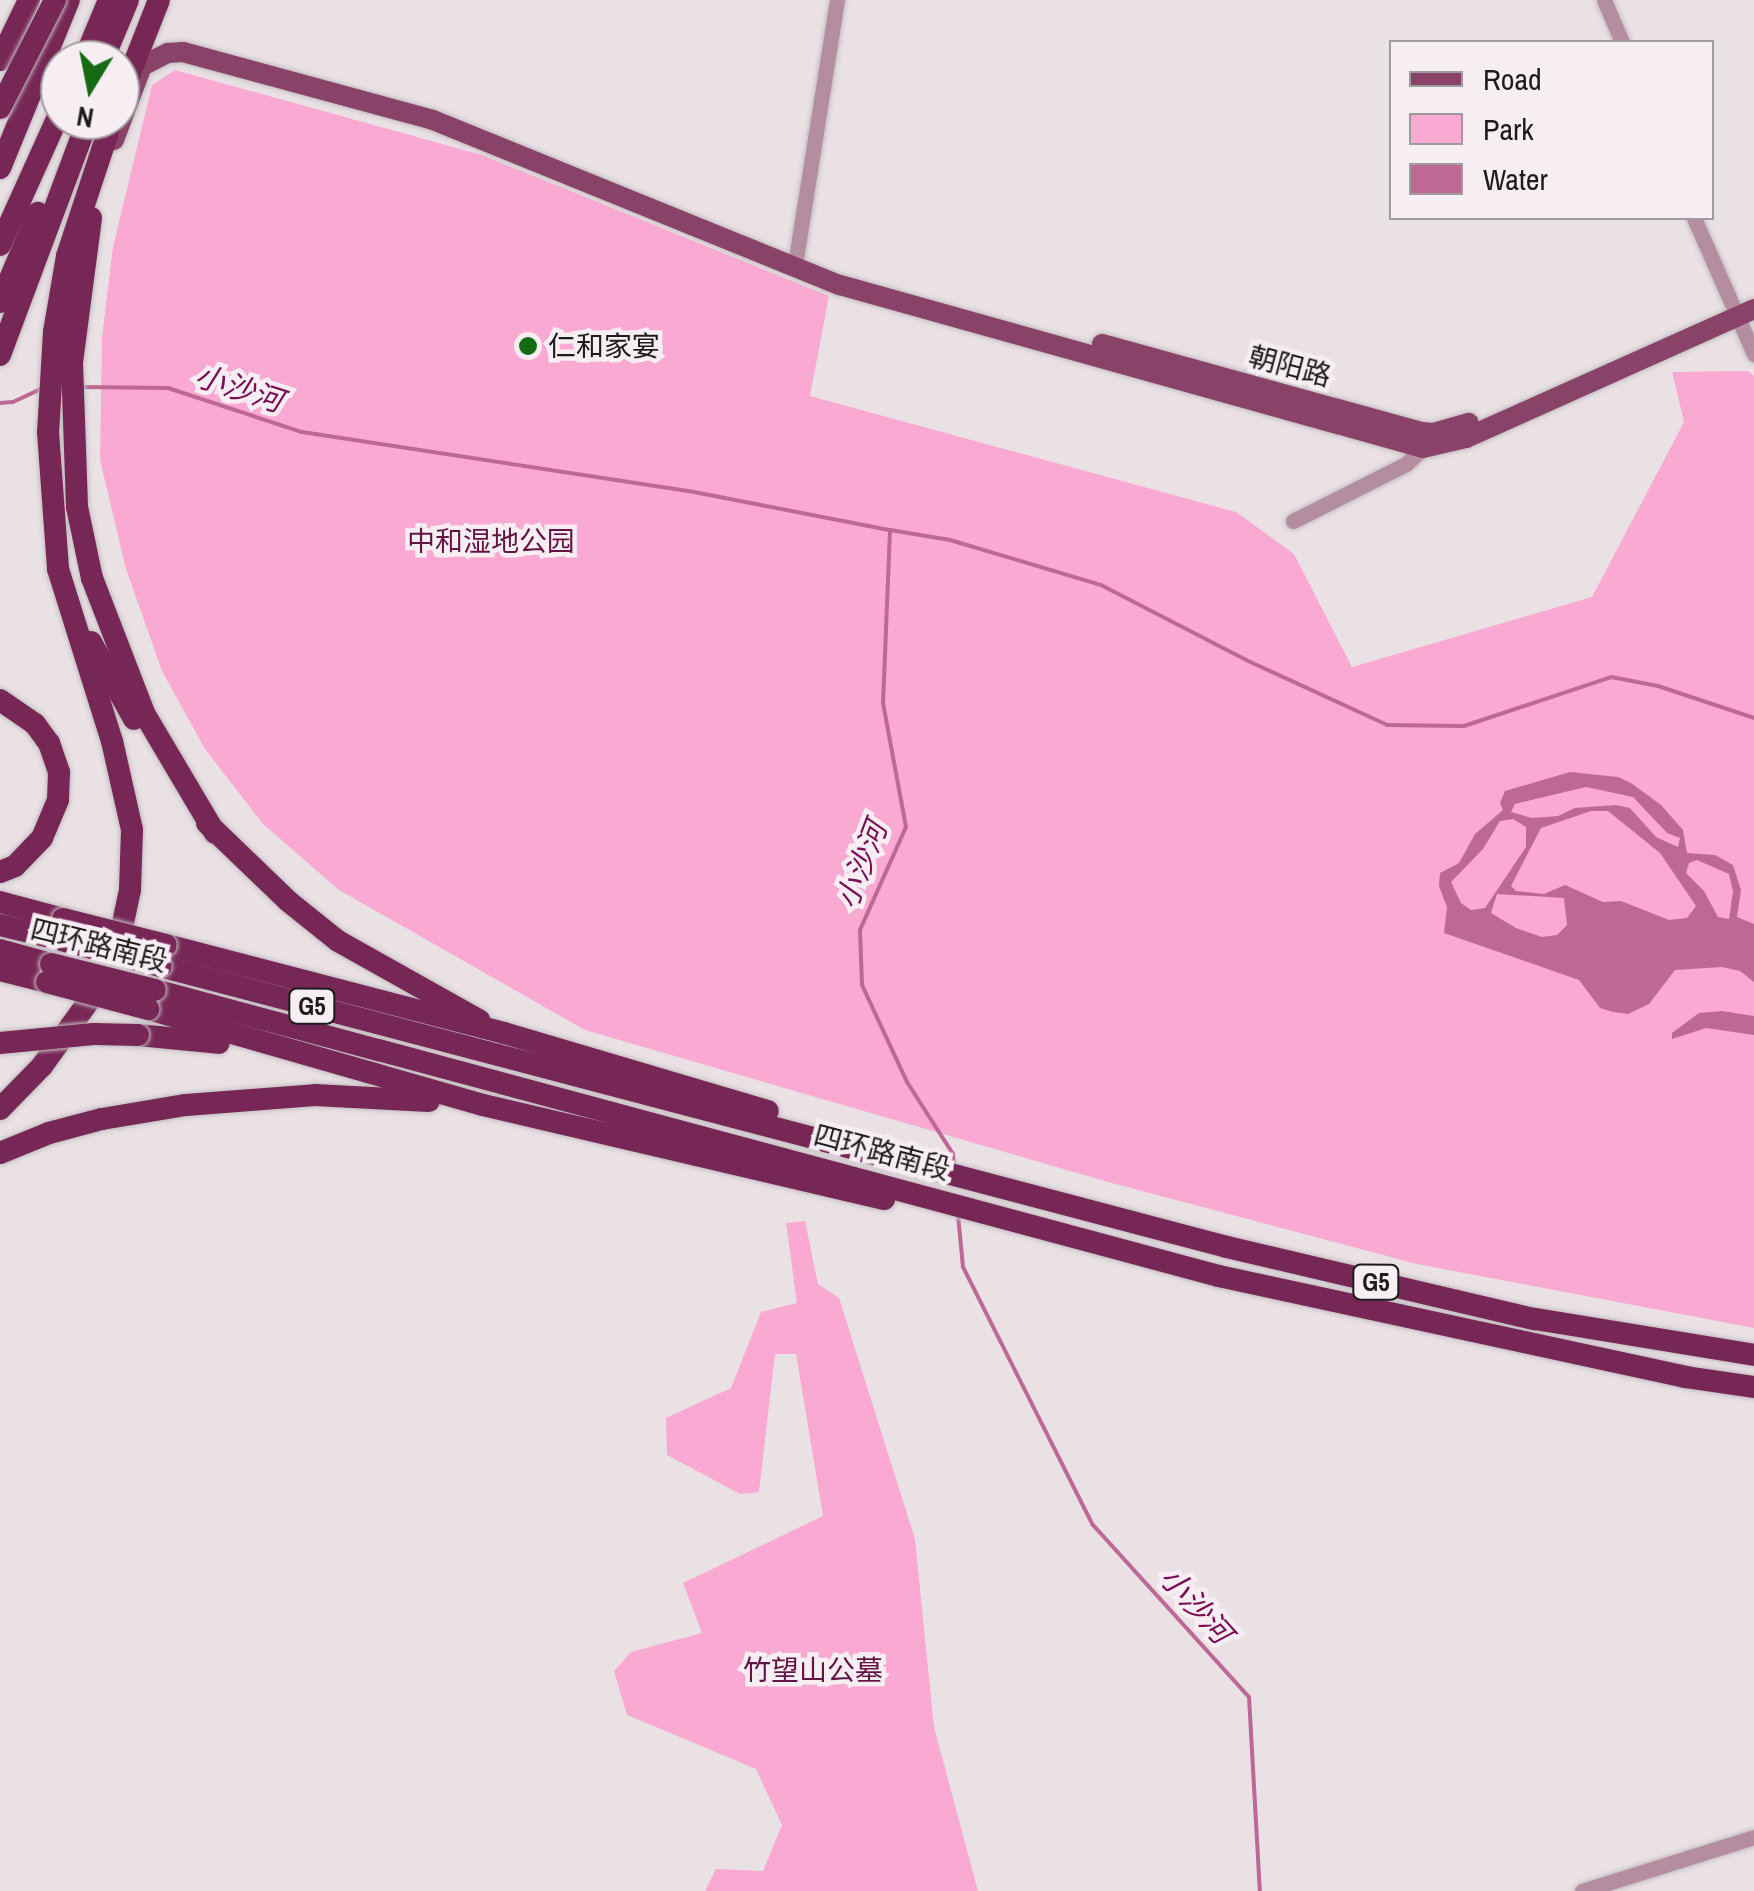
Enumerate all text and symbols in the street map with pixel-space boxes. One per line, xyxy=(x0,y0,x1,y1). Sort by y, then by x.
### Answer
north arrow xyxy=(40,40,140,140)
legend xyxy=(1389,40,1714,220)
text: Road xyxy=(1483,59,1542,99)
text: N xyxy=(74,97,97,138)
text: Park xyxy=(1483,109,1534,149)
text: Water xyxy=(1483,159,1548,199)
place label: 仁和家宴 xyxy=(548,329,660,363)
marker: 仁和家宴 xyxy=(517,335,539,357)
street label: 朝阳路 xyxy=(1245,339,1335,393)
water label: 小沙河 xyxy=(191,357,287,419)
park label: 中和湿地公园 xyxy=(407,524,575,558)
water label: 小沙河 xyxy=(828,817,894,913)
street label: 四环路南段 xyxy=(27,912,171,978)
road number: G5 xyxy=(287,986,337,1026)
street label: 四环路南段 xyxy=(810,1118,954,1186)
road number: G5 xyxy=(1351,1262,1401,1302)
water label: 小沙河 xyxy=(1153,1560,1239,1650)
park label: 竹望山公墓 xyxy=(743,1653,883,1687)

